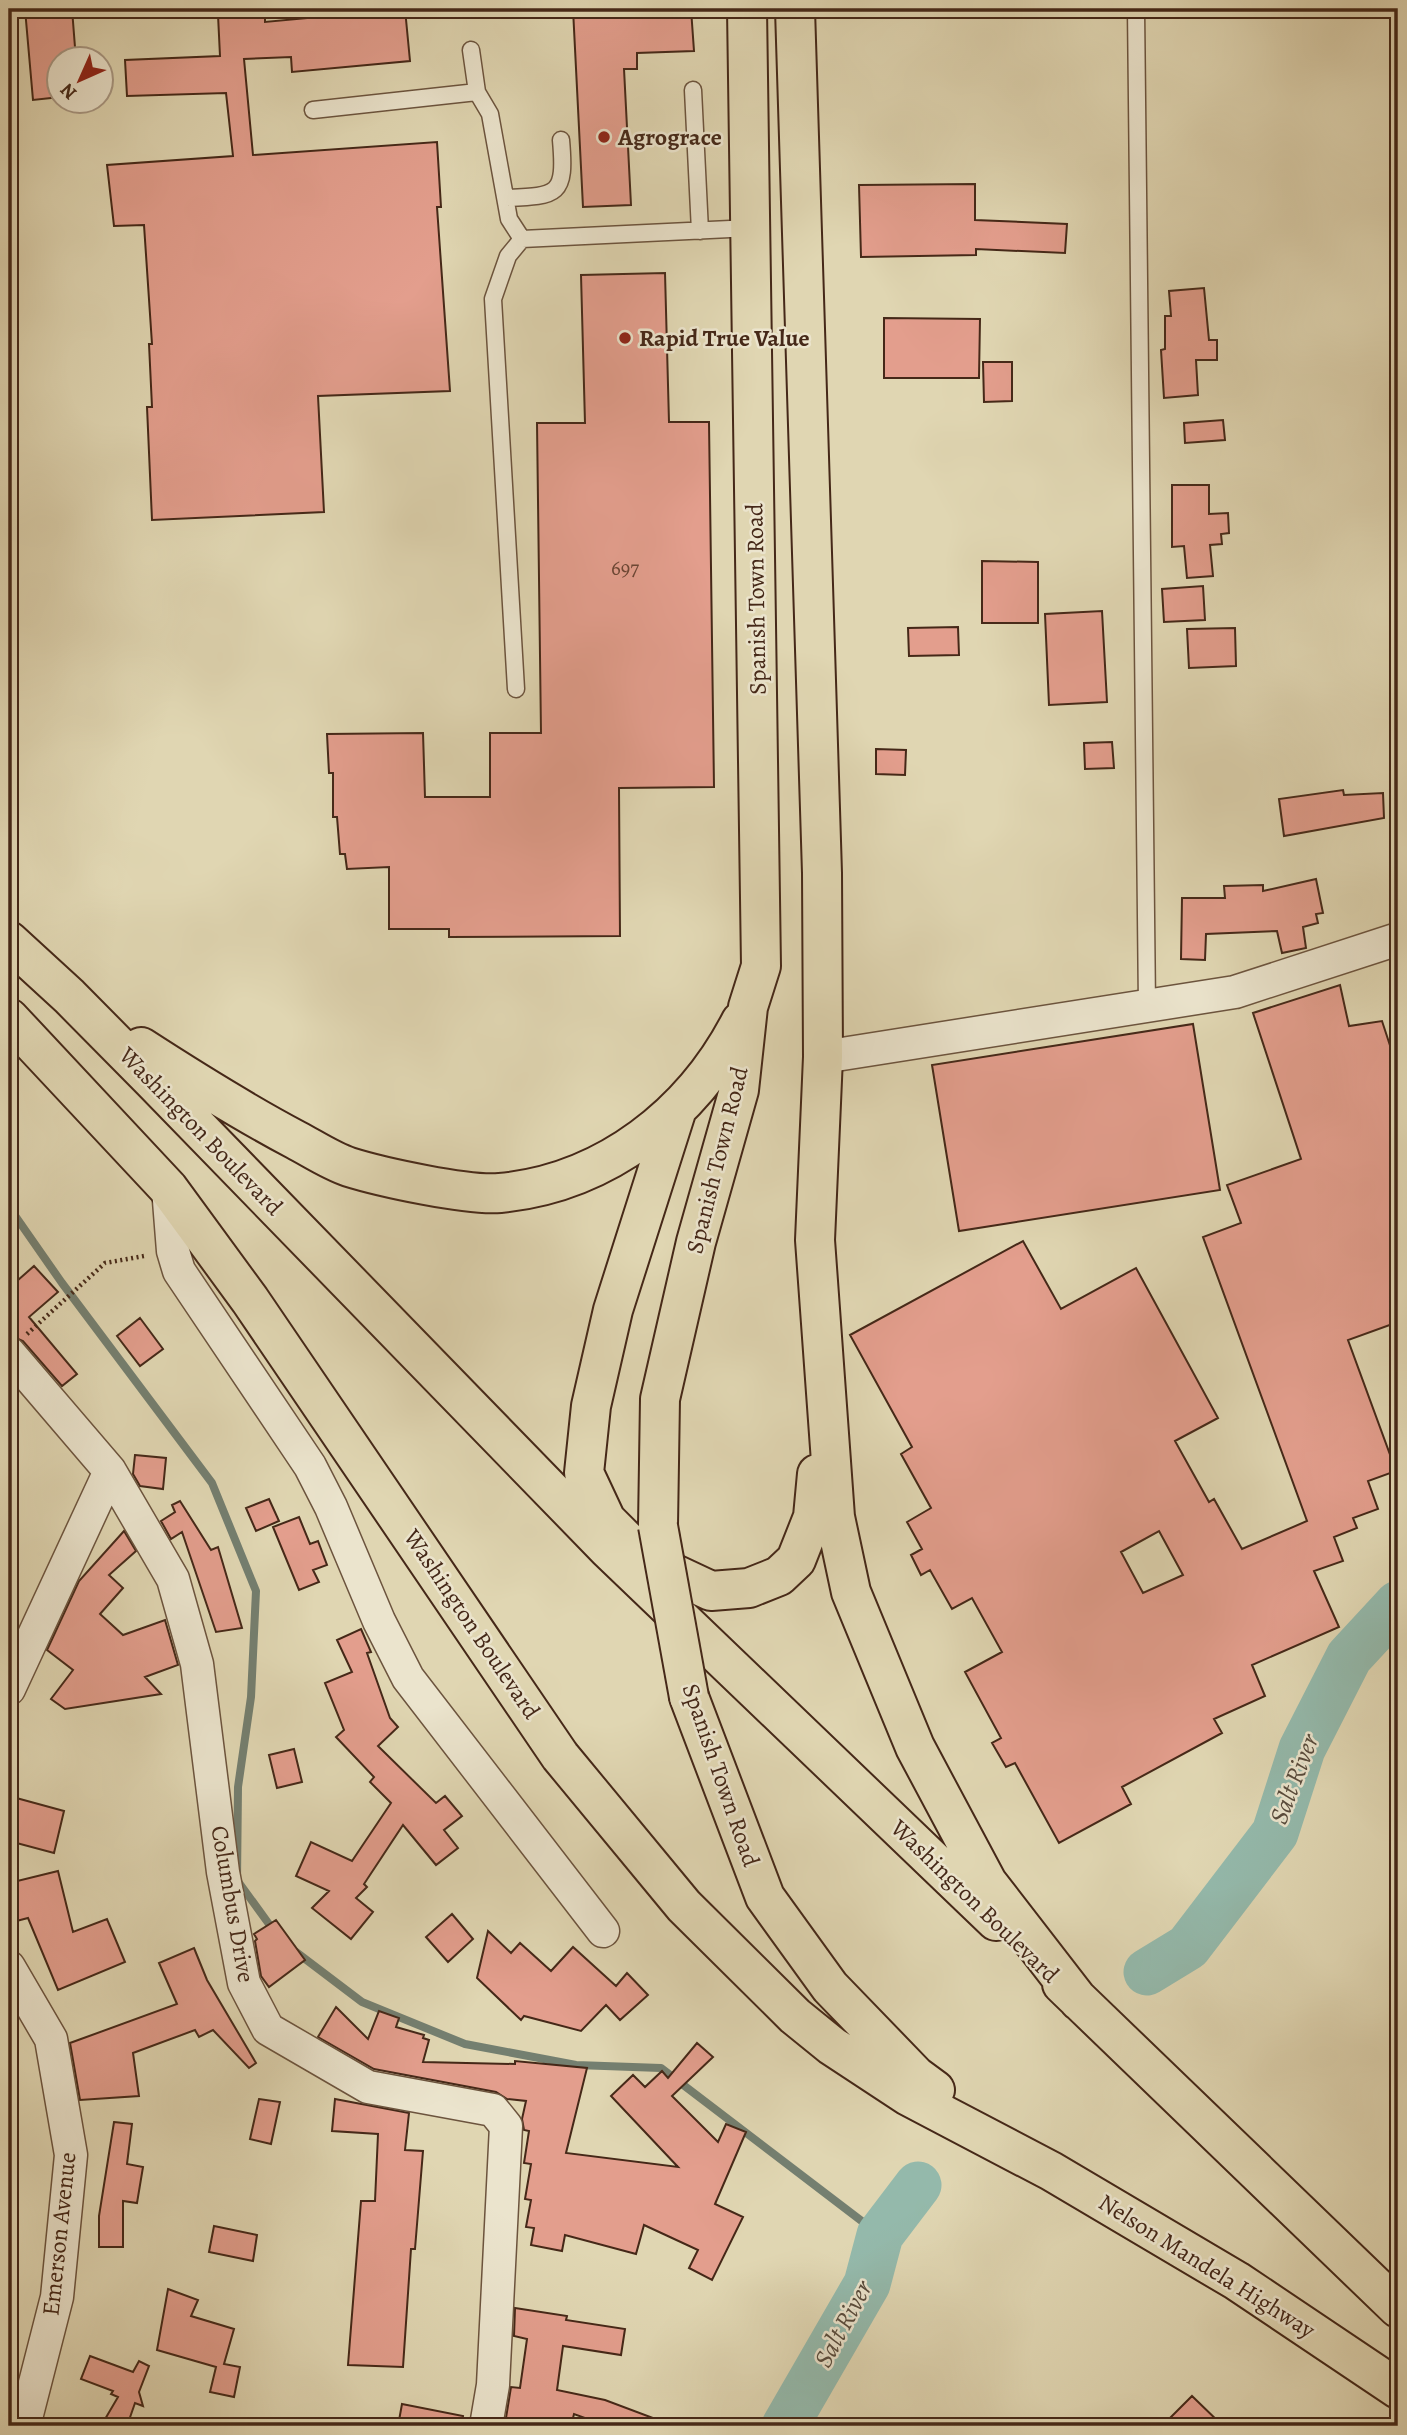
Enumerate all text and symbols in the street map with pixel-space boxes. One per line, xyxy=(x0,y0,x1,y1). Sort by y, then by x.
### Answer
north arrow xyxy=(46,46,116,116)
text: N xyxy=(54,77,83,105)
place label: Agrograce xyxy=(617,121,722,153)
marker: Agrograce xyxy=(596,129,612,145)
place label: Rapid True Value xyxy=(639,322,810,354)
marker: Rapid True Value xyxy=(617,330,633,346)
street label: Spanish Town Road xyxy=(738,503,774,695)
house number: 697 xyxy=(611,554,639,582)
street label: Washington Boulevard xyxy=(111,1039,290,1222)
street label: Spanish Town Road xyxy=(678,1063,756,1257)
street label: Washington Boulevard xyxy=(396,1522,548,1725)
street label: Spanish Town Road xyxy=(675,1679,767,1871)
water label: Salt River xyxy=(1261,1728,1327,1829)
street label: Washington Boulevard xyxy=(883,1811,1066,1990)
street label: Columbus Drive xyxy=(203,1823,263,1985)
street label: Emerson Avenue xyxy=(34,2151,84,2317)
street label: Nelson Mandela Highway xyxy=(1093,2186,1322,2346)
water label: Salt River xyxy=(806,2274,881,2374)

